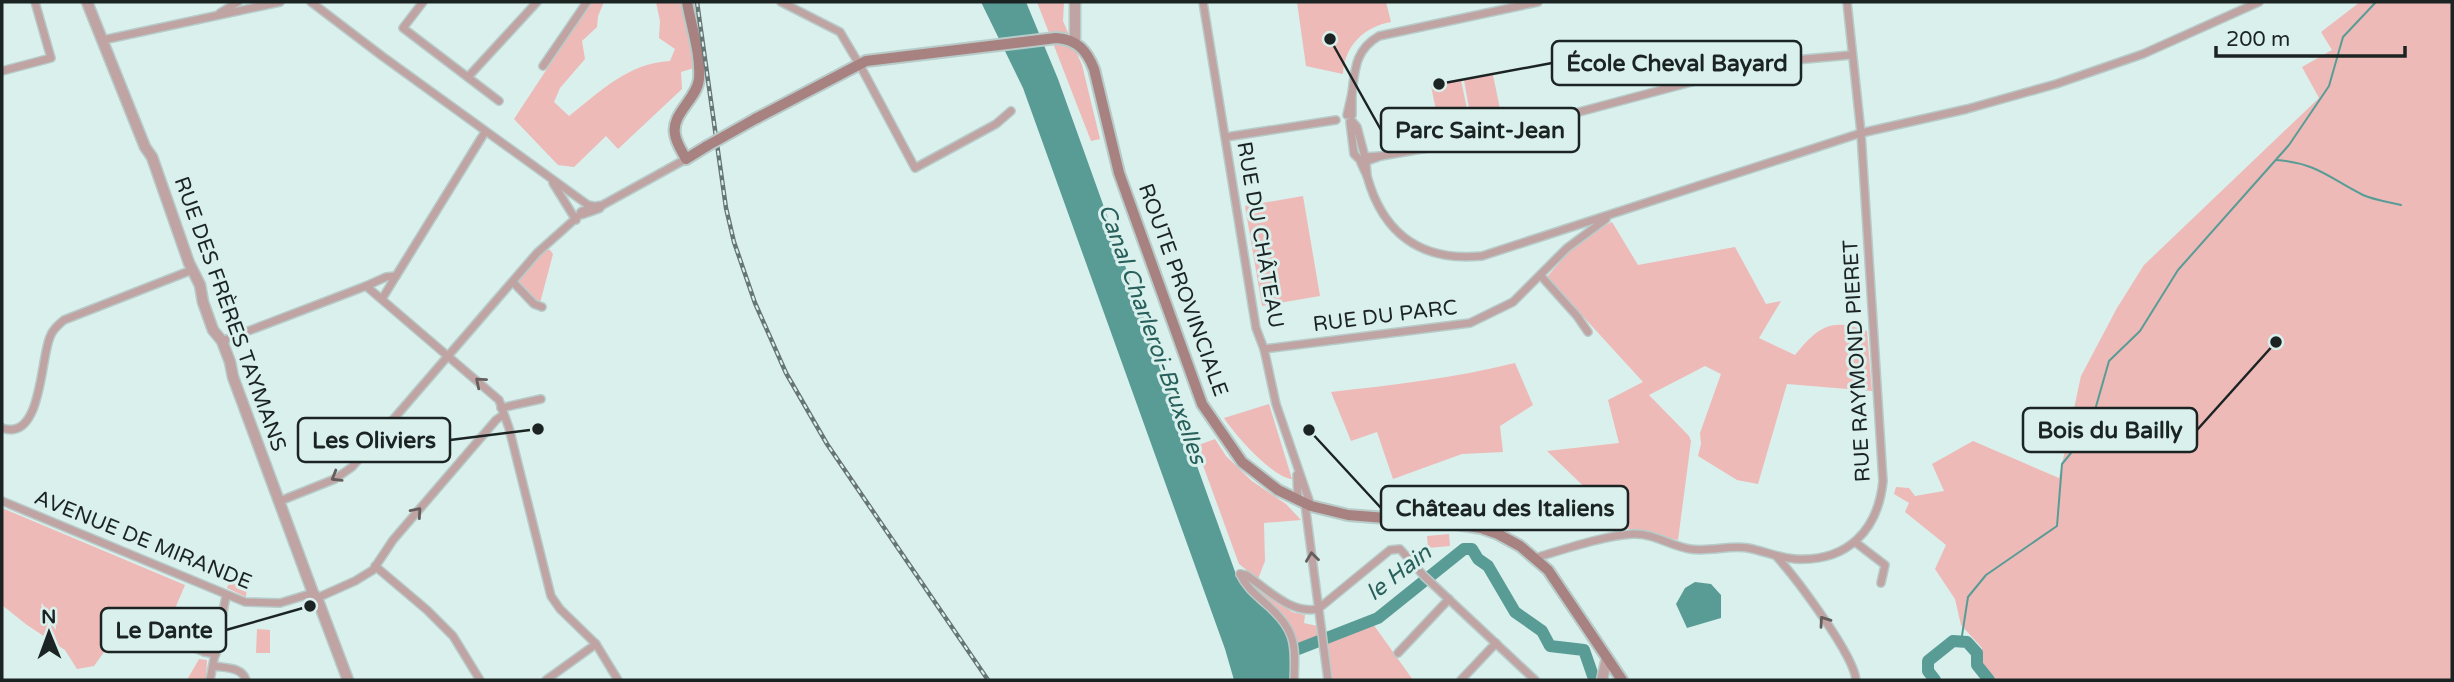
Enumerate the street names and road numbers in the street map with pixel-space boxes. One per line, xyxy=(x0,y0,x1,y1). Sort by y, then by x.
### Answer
street label: RUE DU CHÂTEAU xyxy=(1231,140,1289,330)
street label: RUE DES FRÈRES TAYMANS xyxy=(169,173,291,455)
street label: ROUTE PROVINCIALE xyxy=(1133,180,1233,400)
street label: RUE RAYMOND PIERET xyxy=(1838,239,1876,483)
street label: RUE DU PARC xyxy=(1311,295,1459,337)
street label: AVENUE DE MIRANDE xyxy=(31,485,255,595)

